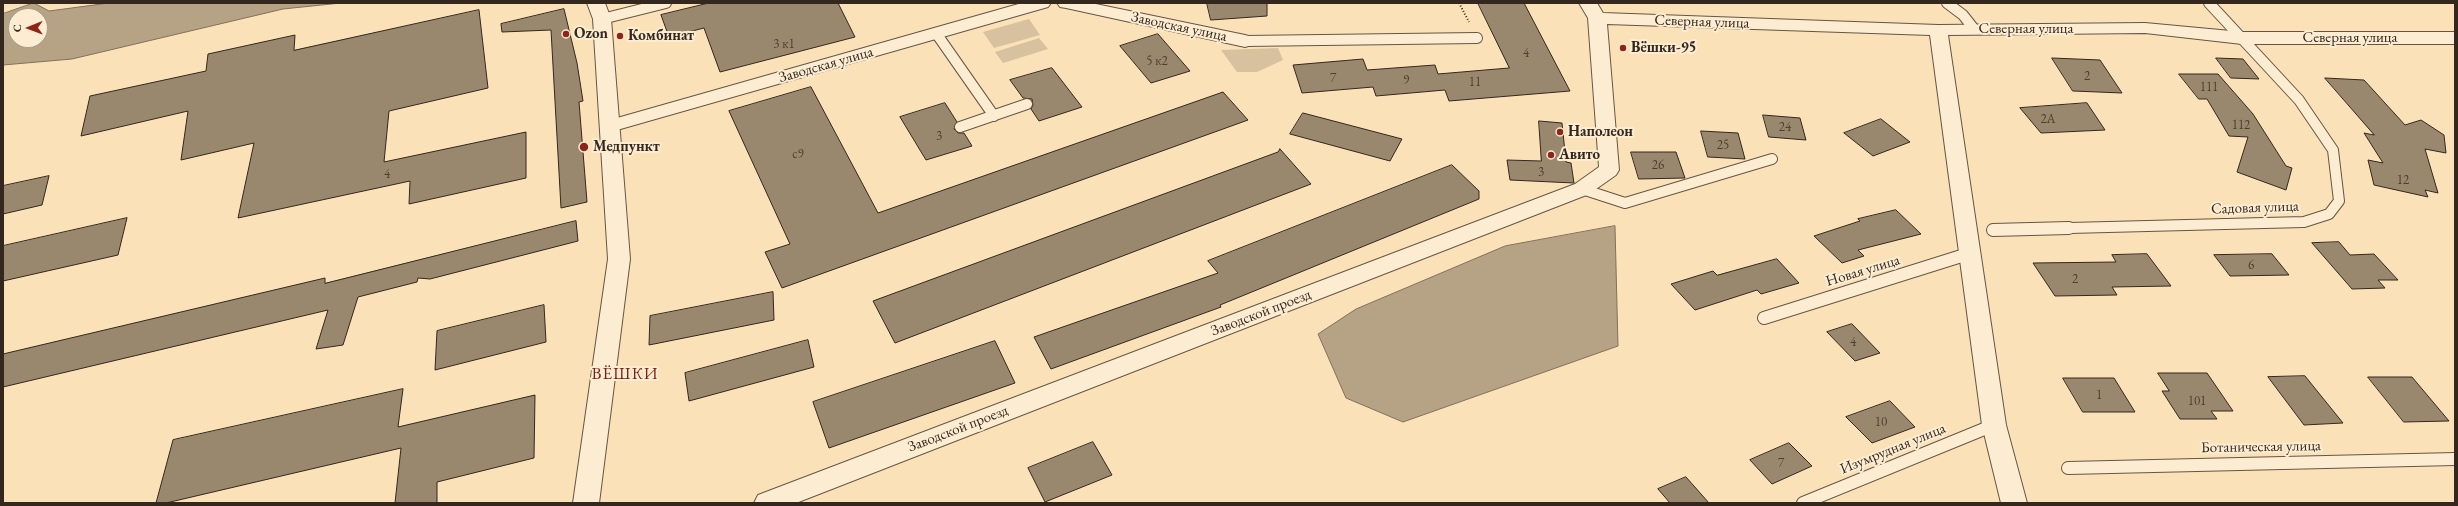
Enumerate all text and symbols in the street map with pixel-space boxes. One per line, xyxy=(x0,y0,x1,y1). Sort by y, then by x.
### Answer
north arrow xyxy=(8,8,48,48)
street label: Заводская улица xyxy=(1129,8,1229,46)
street label: Северная улица xyxy=(1654,11,1750,33)
street label: Северная улица xyxy=(1978,20,2074,38)
text: С xyxy=(10,24,24,32)
place label: Ozon xyxy=(574,25,608,43)
place label: Комбинат xyxy=(628,27,694,45)
marker: Ozon xyxy=(561,29,571,39)
street label: Северная улица xyxy=(2302,29,2398,47)
marker: Комбинат xyxy=(615,31,625,41)
house number: 3 к1 xyxy=(773,36,795,52)
place label: Вёшки-95 xyxy=(1631,39,1697,57)
street label: Заводская улица xyxy=(777,43,875,87)
marker: Вёшки-95 xyxy=(1618,43,1628,53)
house number: 4 xyxy=(1523,45,1529,61)
house number: 5 к2 xyxy=(1146,53,1168,69)
house number: 2 xyxy=(2084,68,2090,84)
house number: 7 xyxy=(1330,70,1336,86)
house number: 9 xyxy=(1403,72,1409,88)
house number: 11 xyxy=(1469,74,1481,90)
house number: 111 xyxy=(2200,79,2218,95)
house number: 2А xyxy=(2040,111,2056,127)
house number: 112 xyxy=(2232,117,2250,133)
house number: 24 xyxy=(1779,119,1791,135)
place label: Наполеон xyxy=(1568,123,1633,141)
marker: Наполеон xyxy=(1555,127,1565,137)
house number: 3 xyxy=(936,128,942,144)
house number: 25 xyxy=(1717,137,1729,153)
place label: Медпункт xyxy=(593,138,660,156)
marker: Медпункт xyxy=(578,141,590,153)
house number: с9 xyxy=(792,146,804,162)
place label: Авито xyxy=(1559,146,1600,164)
marker: Авито xyxy=(1546,150,1556,160)
house number: 26 xyxy=(1652,157,1664,173)
house number: 3 xyxy=(1538,164,1544,180)
house number: 4 xyxy=(384,166,390,182)
house number: 12 xyxy=(2397,172,2409,188)
street label: Садовая улица xyxy=(2211,197,2299,219)
street label: Новая улица xyxy=(1824,251,1902,291)
house number: 6 xyxy=(2248,257,2254,273)
house number: 2 xyxy=(2072,271,2078,287)
street label: Заводской проезд xyxy=(1208,286,1314,340)
house number: 4 xyxy=(1850,334,1856,350)
district label: ВЁШКИ xyxy=(591,364,659,384)
house number: 1 xyxy=(2096,387,2102,403)
house number: 101 xyxy=(2188,393,2206,409)
street label: Заводской проезд xyxy=(905,402,1011,456)
house number: 10 xyxy=(1875,414,1887,430)
street label: Изумрудная улица xyxy=(1837,420,1949,478)
street label: Ботаническая улица xyxy=(2201,437,2321,457)
house number: 7 xyxy=(1778,455,1784,471)

